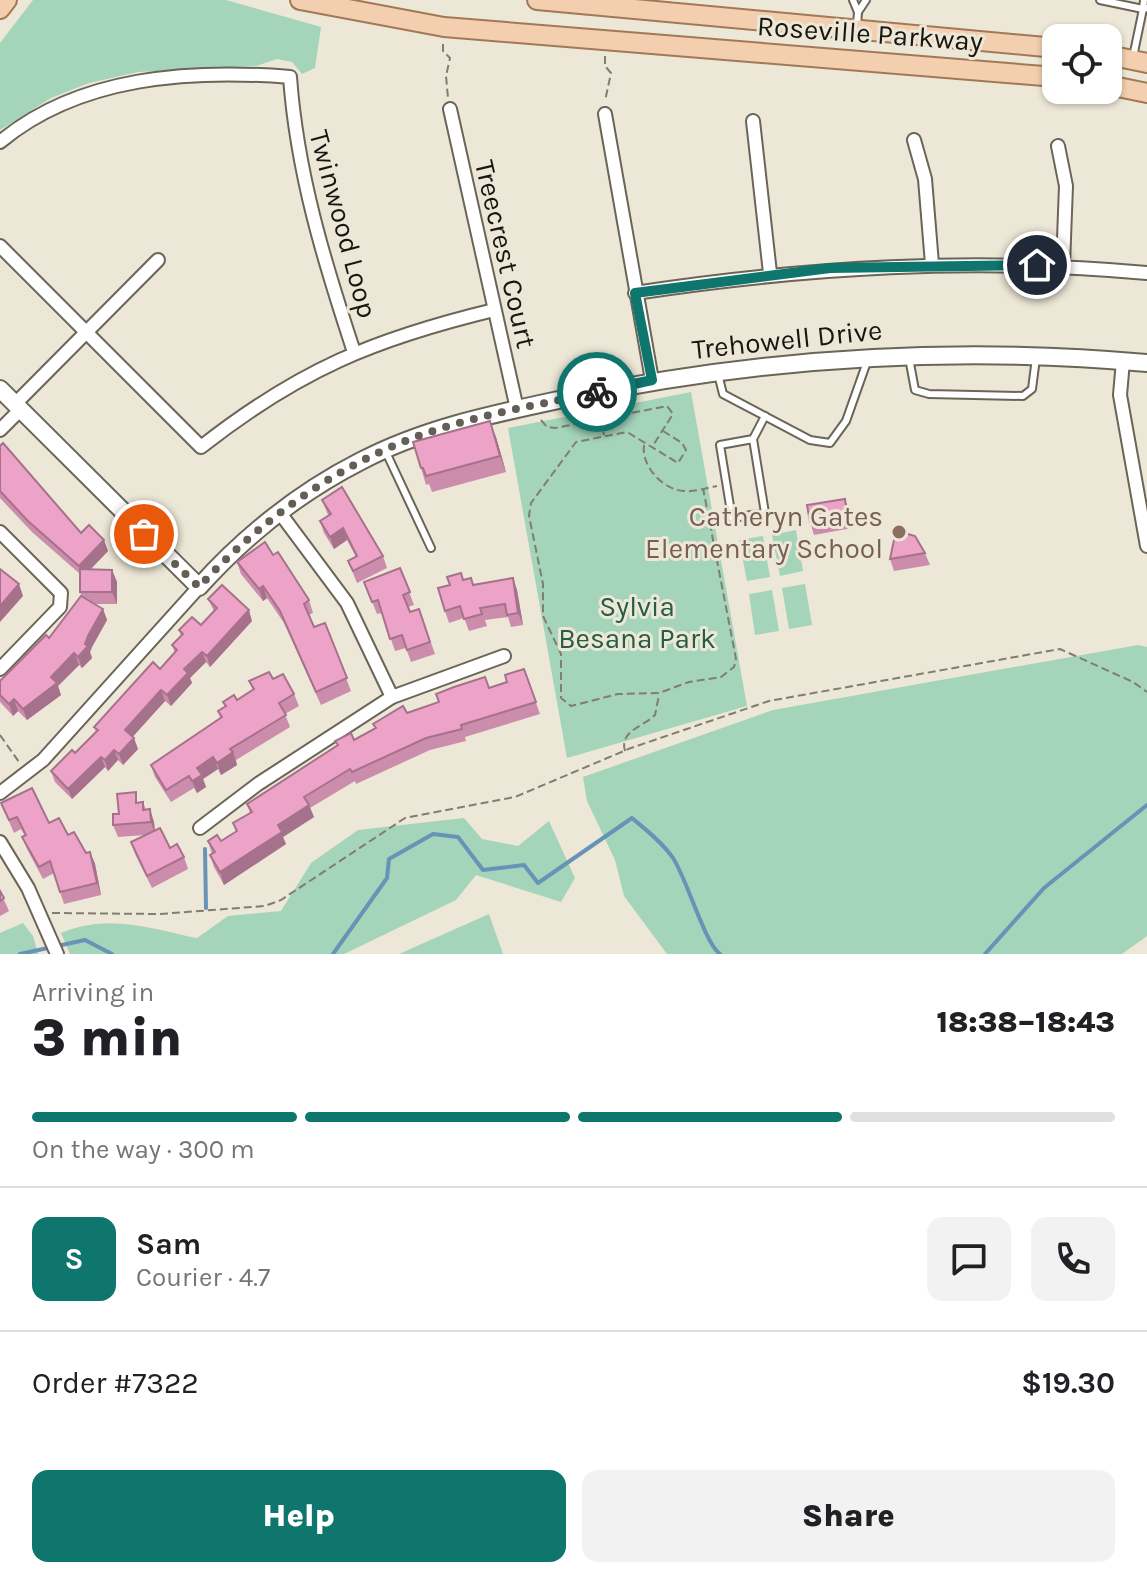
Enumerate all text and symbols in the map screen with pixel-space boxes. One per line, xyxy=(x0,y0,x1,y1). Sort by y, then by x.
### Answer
street label: Roseville Parkway xyxy=(756,9,984,58)
map controls xyxy=(1042,24,1122,104)
button: locate xyxy=(1042,24,1122,104)
street label: Twinwood Loop xyxy=(303,127,384,322)
street label: Treecrest Court xyxy=(468,157,543,351)
pin xyxy=(1003,231,1071,299)
icon: home xyxy=(1015,243,1059,287)
street label: Trehowell Drive xyxy=(690,313,884,366)
courier xyxy=(557,352,637,432)
icon: bike xyxy=(575,370,619,414)
pin xyxy=(110,500,178,568)
place label: Catheryn Gates Elementary School xyxy=(645,500,883,565)
icon: bag xyxy=(122,512,166,556)
marker: Catheryn Gates Elementary School xyxy=(890,523,908,541)
park label: Sylvia Besana Park xyxy=(558,590,716,655)
text: Arriving in xyxy=(32,977,154,1008)
text: 18:38–18:43 xyxy=(936,1004,1115,1040)
text: 3 min xyxy=(32,1007,182,1068)
text: On the way · 300 m xyxy=(32,1134,255,1165)
button: chat xyxy=(927,1217,1011,1301)
button: phone xyxy=(1031,1217,1115,1301)
text: Sam xyxy=(136,1226,201,1262)
text: S xyxy=(64,1241,84,1277)
text: Courier · 4.7 xyxy=(136,1262,270,1293)
text: Order #7322 xyxy=(32,1365,199,1401)
text: $19.30 xyxy=(1021,1365,1115,1401)
button: Help xyxy=(32,1470,566,1562)
button: Share xyxy=(582,1470,1115,1562)

